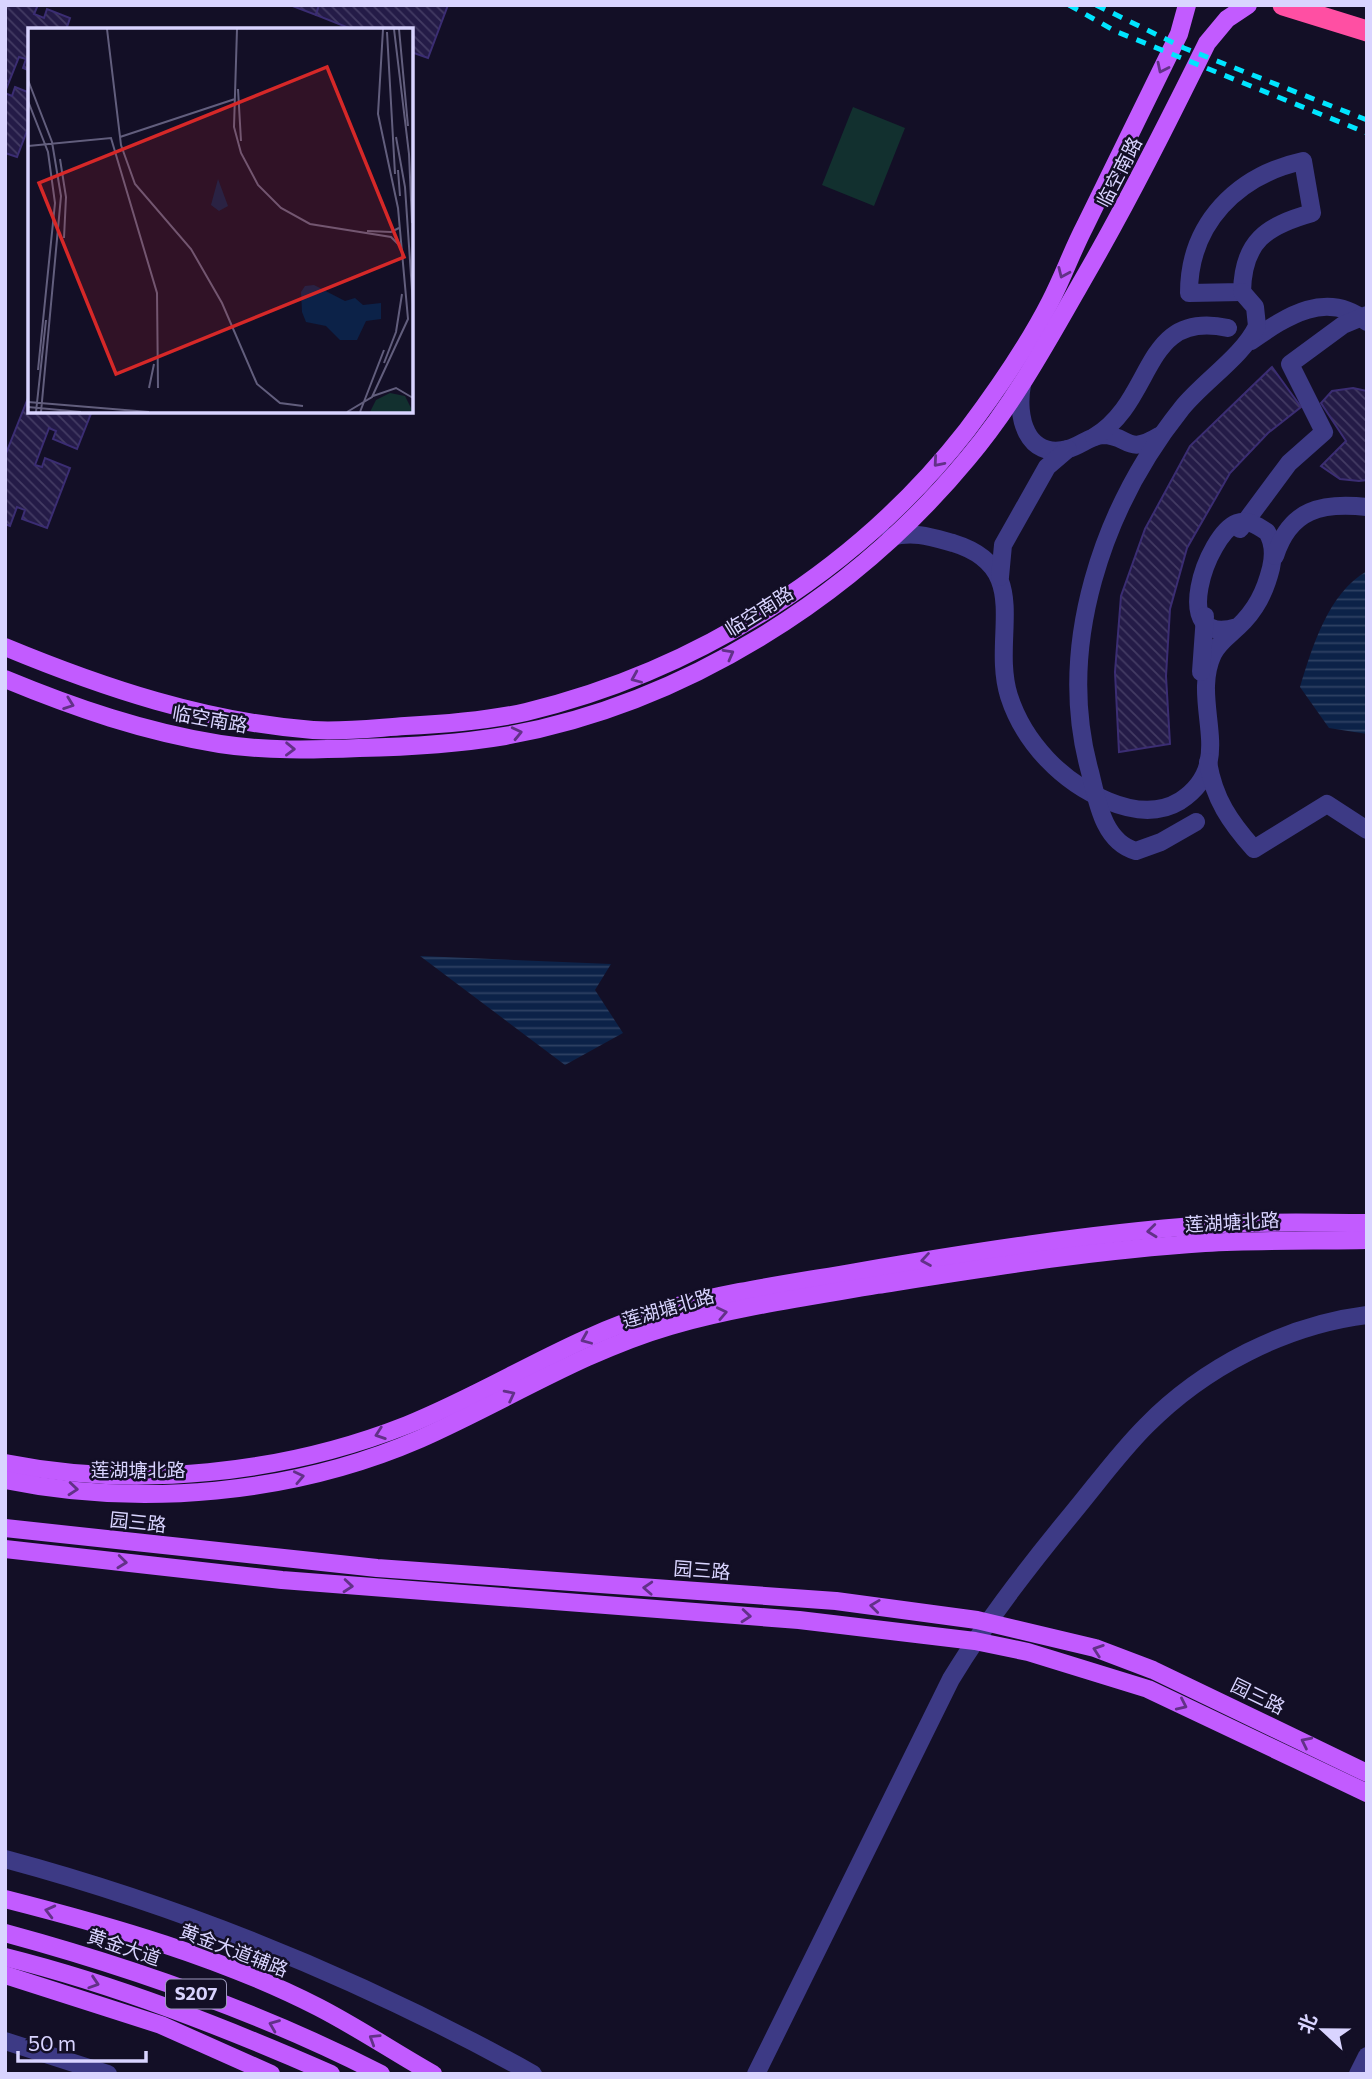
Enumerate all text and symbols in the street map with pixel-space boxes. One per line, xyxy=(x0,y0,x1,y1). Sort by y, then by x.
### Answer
inset map xyxy=(28,28,413,413)
one-way arrow xyxy=(1157,61,1171,73)
street label: 临空南路 xyxy=(1091,133,1146,211)
one-way arrow xyxy=(1057,266,1071,278)
one-way arrow xyxy=(934,454,946,467)
street label: 临空南路 xyxy=(720,581,797,640)
one-way arrow xyxy=(722,649,735,662)
one-way arrow xyxy=(631,669,643,683)
one-way arrow xyxy=(62,696,74,710)
street label: 临空南路 xyxy=(171,701,250,736)
one-way arrow xyxy=(511,727,523,741)
one-way arrow xyxy=(285,741,296,756)
street label: 莲湖塘北路 xyxy=(1184,1208,1280,1235)
one-way arrow xyxy=(1146,1223,1157,1238)
one-way arrow xyxy=(920,1252,932,1267)
street label: 莲湖塘北路 xyxy=(619,1283,717,1332)
one-way arrow xyxy=(716,1307,728,1322)
one-way arrow xyxy=(581,1331,594,1345)
one-way arrow xyxy=(503,1389,515,1403)
one-way arrow xyxy=(375,1426,387,1440)
street label: 莲湖塘北路 xyxy=(90,1458,186,1481)
one-way arrow xyxy=(293,1471,305,1486)
one-way arrow xyxy=(68,1481,79,1496)
street label: 园三路 xyxy=(108,1507,168,1536)
one-way arrow xyxy=(116,1555,128,1570)
street label: 园三路 xyxy=(673,1556,731,1583)
one-way arrow xyxy=(343,1578,354,1593)
one-way arrow xyxy=(643,1581,654,1596)
one-way arrow xyxy=(869,1599,881,1614)
one-way arrow xyxy=(741,1608,752,1623)
one-way arrow xyxy=(1092,1644,1105,1658)
street label: 园三路 xyxy=(1228,1673,1289,1718)
one-way arrow xyxy=(1175,1697,1187,1711)
one-way arrow xyxy=(1301,1737,1313,1751)
one-way arrow xyxy=(44,1905,56,1919)
street label: 黄金大道辅路 xyxy=(177,1918,292,1981)
street label: 黄金大道 xyxy=(84,1923,164,1970)
one-way arrow xyxy=(88,1974,100,1989)
road number: S207 xyxy=(166,1980,226,2008)
north arrow xyxy=(1288,1995,1358,2065)
text: 北 xyxy=(1293,2010,1321,2037)
one-way arrow xyxy=(269,2019,282,2033)
scale bar xyxy=(18,2020,145,2064)
text: 50 m xyxy=(28,2030,76,2055)
one-way arrow xyxy=(368,2035,381,2048)

